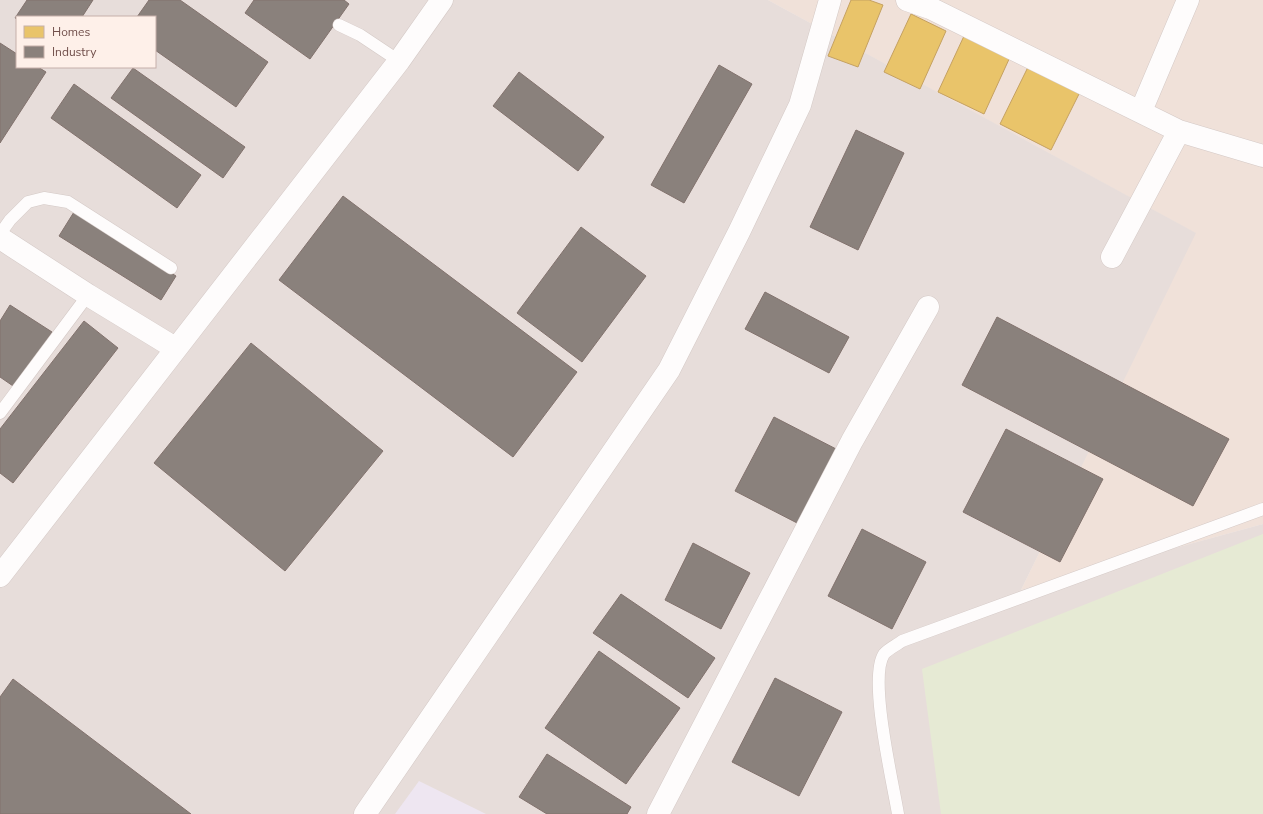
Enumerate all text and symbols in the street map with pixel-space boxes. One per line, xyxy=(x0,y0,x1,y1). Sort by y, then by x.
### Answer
legend xyxy=(16,16,156,68)
text: Homes xyxy=(52,24,90,40)
text: Industry xyxy=(52,44,97,60)

